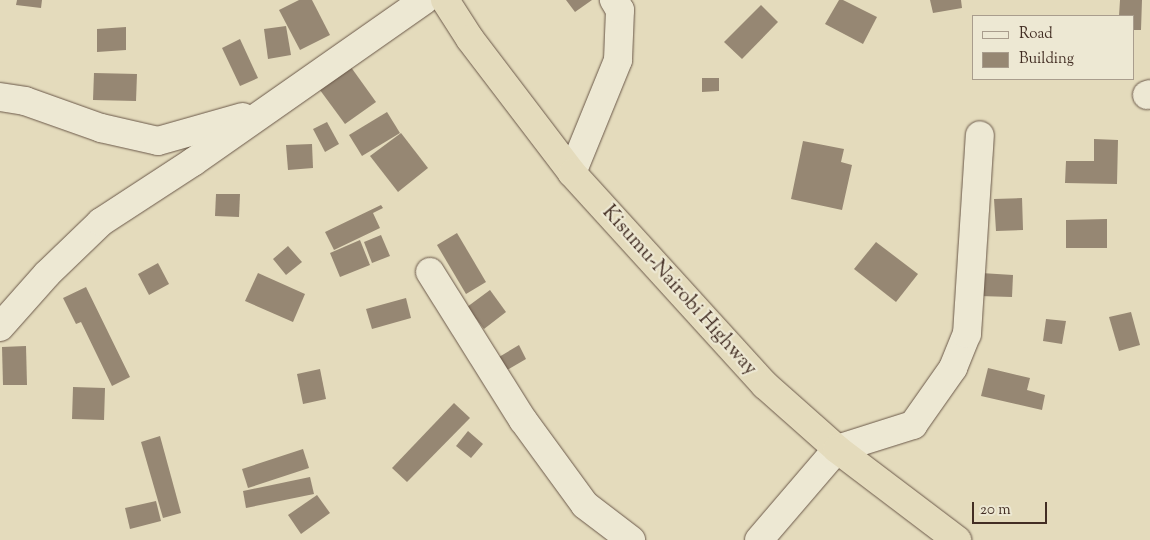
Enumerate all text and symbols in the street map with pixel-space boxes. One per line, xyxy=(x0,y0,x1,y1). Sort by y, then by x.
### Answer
legend xyxy=(972,15,1135,80)
text: Road xyxy=(1019,24,1053,45)
text: Building xyxy=(1019,49,1074,70)
street label: Kisumu-Nairobi Highway xyxy=(596,201,762,381)
scale bar xyxy=(975,492,1050,524)
text: 20 m xyxy=(980,500,1011,521)

